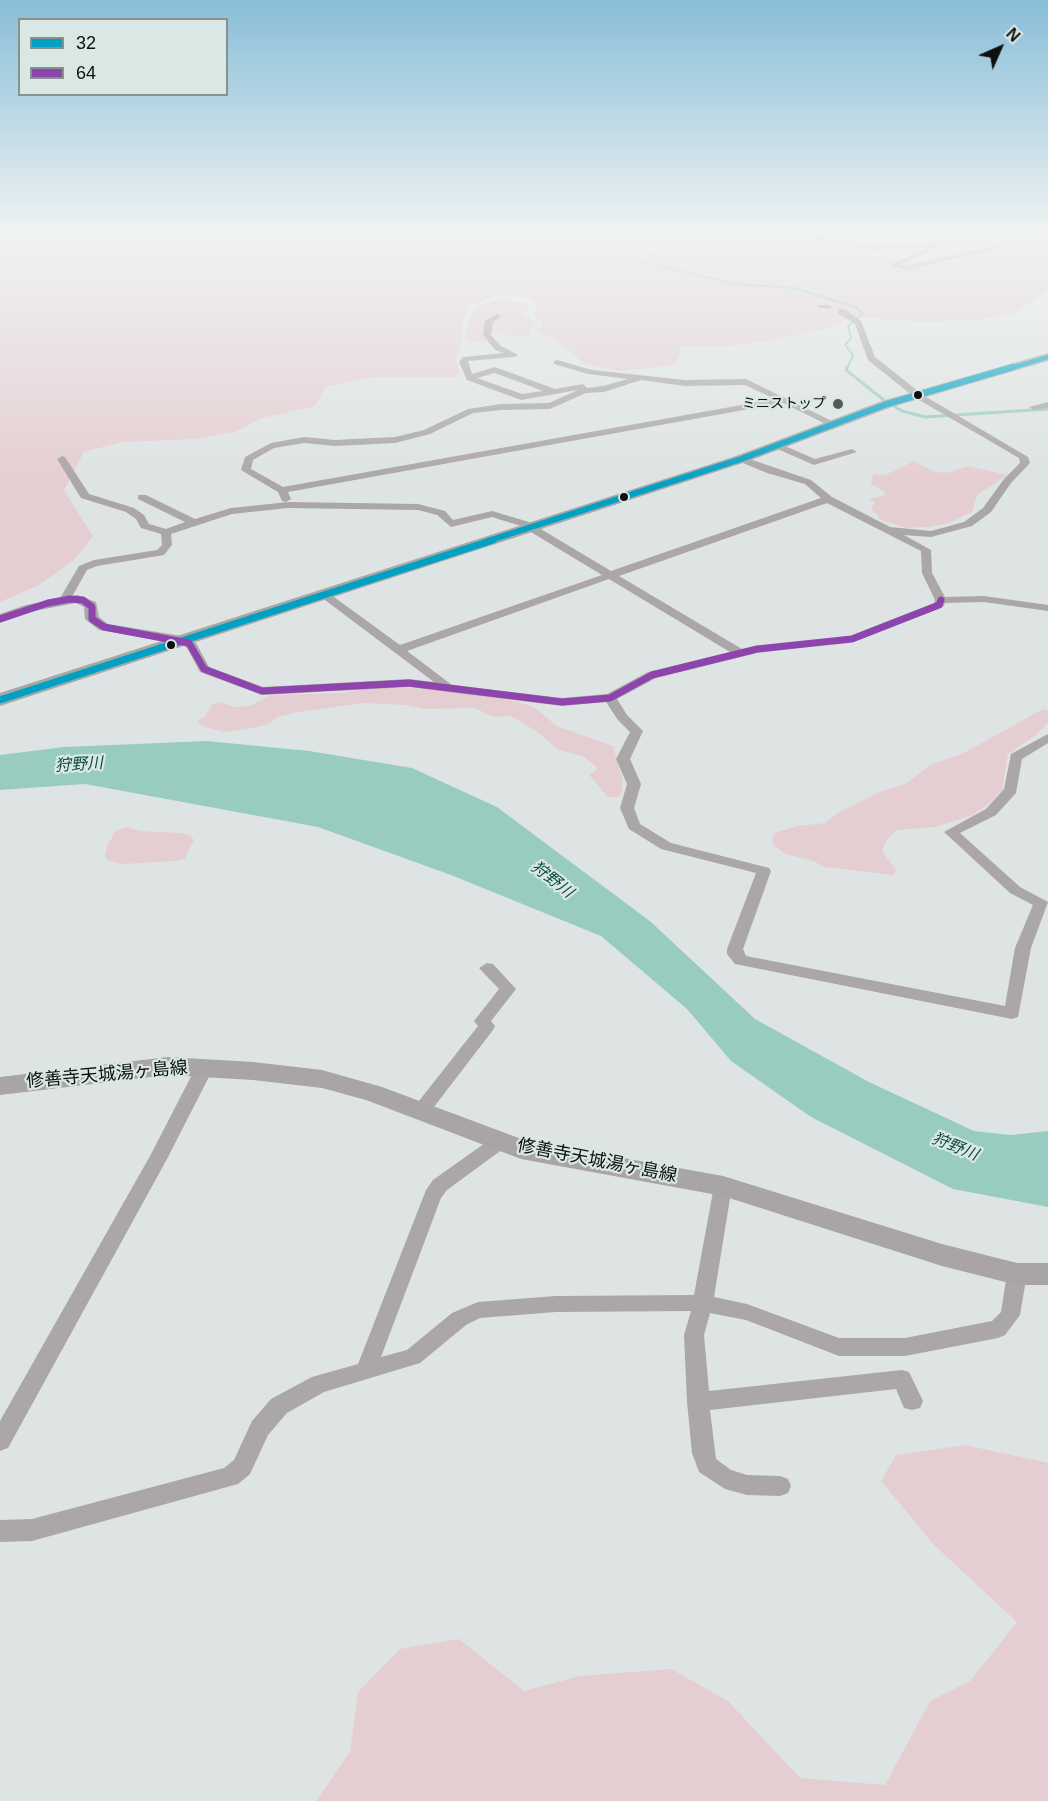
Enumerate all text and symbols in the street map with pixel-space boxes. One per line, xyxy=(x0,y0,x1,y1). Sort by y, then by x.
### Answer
legend xyxy=(18,18,228,96)
north arrow xyxy=(970,18,1030,78)
text: N xyxy=(1003,25,1023,45)
text: 32 xyxy=(76,33,96,53)
text: 64 xyxy=(76,63,96,83)
unlabelled marker xyxy=(912,389,924,401)
place label: ミニストップ xyxy=(742,396,826,412)
marker: ミニストップ xyxy=(831,397,845,411)
unlabelled marker xyxy=(618,491,630,503)
unlabelled marker xyxy=(165,639,177,651)
water label: 狩野川 xyxy=(54,754,104,776)
water label: 狩野川 xyxy=(527,858,577,902)
street label: 修善寺天城湯ヶ島線 xyxy=(25,1057,189,1093)
water label: 狩野川 xyxy=(929,1129,981,1165)
street label: 修善寺天城湯ヶ島線 xyxy=(515,1135,679,1187)

